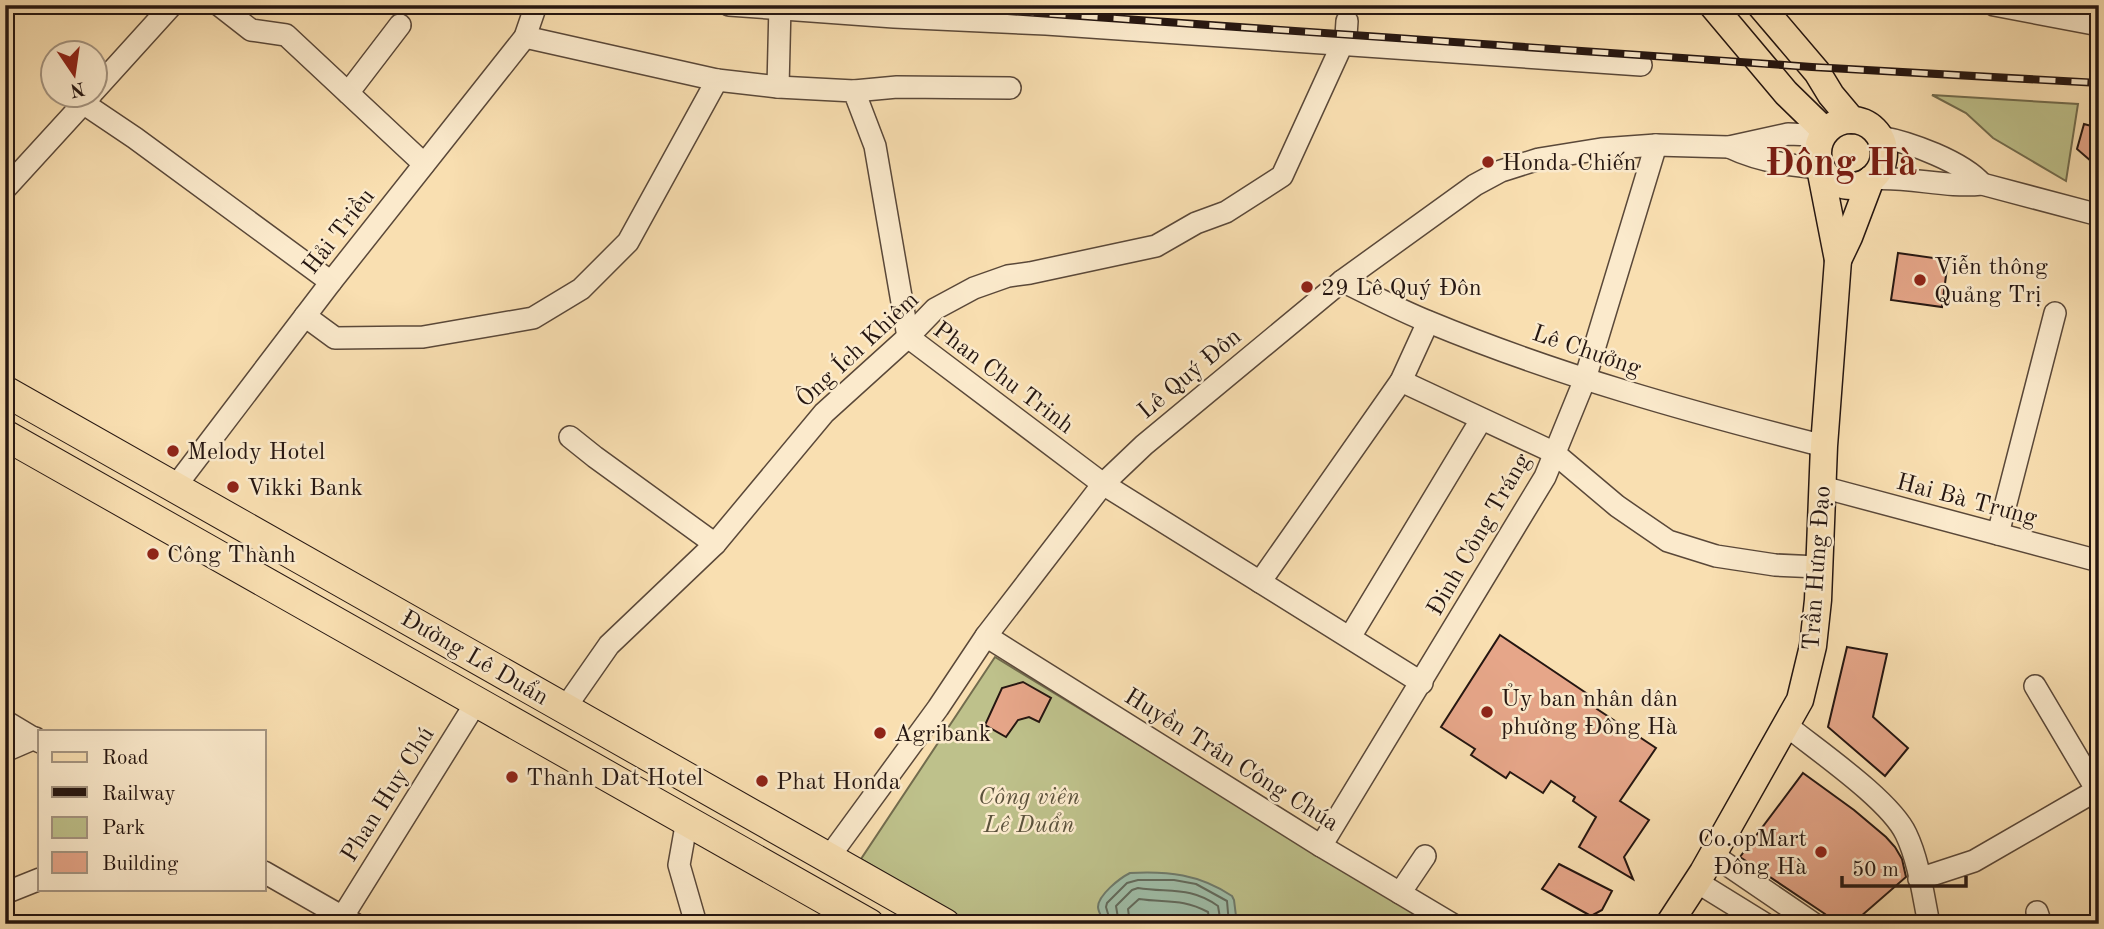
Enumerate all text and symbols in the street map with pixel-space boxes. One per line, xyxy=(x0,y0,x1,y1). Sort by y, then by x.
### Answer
north arrow xyxy=(38,38,108,108)
text: N xyxy=(68,77,86,99)
district label: Đông Hà xyxy=(1765,146,1917,184)
place label: Honda Chiến xyxy=(1502,151,1637,176)
marker: Honda Chiến xyxy=(1480,154,1496,170)
street label: Hải Triều xyxy=(297,184,380,280)
place label: Viễn thông Quảng Trị xyxy=(1934,254,2048,308)
marker: Viễn thông Quảng Trị xyxy=(1912,272,1928,288)
place label: 29 Lê Quý Đôn xyxy=(1321,277,1482,301)
marker: 29 Lê Quý Đôn xyxy=(1299,279,1315,295)
street label: Ông Ích Khiêm xyxy=(790,285,924,413)
street label: Phan Chu Trinh xyxy=(928,318,1078,439)
street label: Lê Chưởng xyxy=(1529,322,1644,382)
street label: Lê Quý Đôn xyxy=(1134,325,1246,424)
place label: Melody Hotel xyxy=(187,441,325,465)
marker: Melody Hotel xyxy=(165,443,181,459)
street label: Đinh Công Tráng xyxy=(1424,450,1536,620)
street label: Hai Bà Trưng xyxy=(1893,471,2040,531)
place label: Vikki Bank xyxy=(247,477,363,501)
marker: Vikki Bank xyxy=(225,479,241,495)
street label: Trần Hưng Đạo xyxy=(1798,485,1836,651)
place label: Công Thành xyxy=(167,544,296,568)
marker: Công Thành xyxy=(145,546,161,562)
street label: Đường Lê Duẩn xyxy=(396,605,553,711)
street label: Huyền Trân Công Chúa xyxy=(1120,683,1344,837)
place label: Ủy ban nhân dân phường Đông Hà xyxy=(1501,683,1678,740)
marker: Ủy ban nhân dân phường Đông Hà xyxy=(1479,704,1495,720)
street label: Phan Huy Chú xyxy=(338,723,440,867)
place label: Agribank xyxy=(894,723,991,747)
marker: Agribank xyxy=(872,725,888,741)
legend xyxy=(38,730,266,890)
text: Road xyxy=(102,748,149,769)
place label: Thanh Dat Hotel xyxy=(526,767,703,791)
marker: Thanh Dat Hotel xyxy=(504,769,520,785)
place label: Phat Honda xyxy=(776,771,901,795)
marker: Phat Honda xyxy=(754,773,770,789)
text: Railway xyxy=(102,784,176,805)
park label: Công viên Lê Duẩn xyxy=(978,786,1080,838)
text: Park xyxy=(102,818,145,839)
place label: Co.opMart Đông Hà xyxy=(1698,828,1807,880)
marker: Co.opMart Đông Hà xyxy=(1813,844,1829,860)
scale bar xyxy=(1842,845,1966,889)
text: Building xyxy=(102,854,179,875)
text: 50 m xyxy=(1852,860,1899,881)

